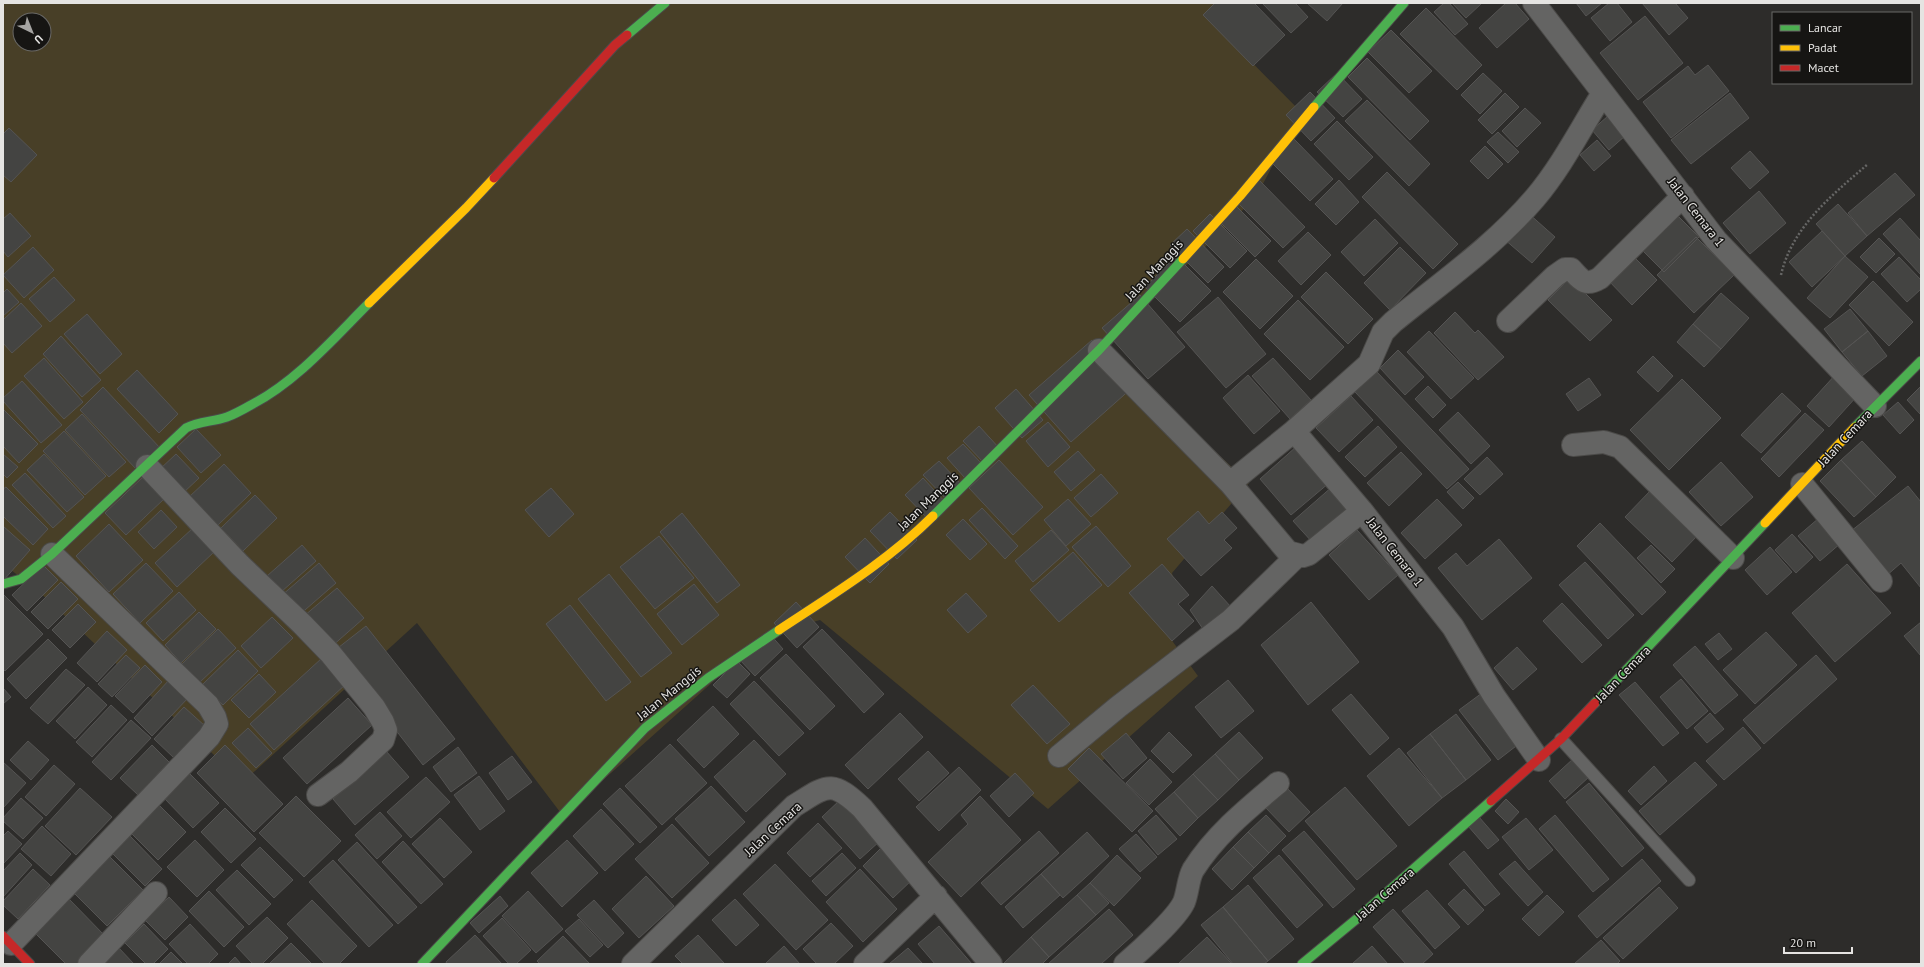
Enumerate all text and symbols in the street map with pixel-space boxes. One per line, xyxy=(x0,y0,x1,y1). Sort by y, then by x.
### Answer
north arrow xyxy=(12,12,52,52)
legend xyxy=(1772,12,1912,84)
text: Lancar xyxy=(1808,20,1842,35)
text: U xyxy=(31,32,46,47)
text: Padat xyxy=(1808,40,1837,55)
text: Macet xyxy=(1808,60,1839,75)
street label: Jalan Cemara 1 xyxy=(1663,173,1728,250)
street label: Jalan Manggis xyxy=(1121,236,1187,305)
street label: Jalan Cemara xyxy=(1813,406,1876,471)
street label: Jalan Manggis xyxy=(893,468,962,535)
street label: Jalan Cemara 1 xyxy=(1362,513,1427,590)
street label: Jalan Cemara xyxy=(1591,642,1654,707)
street label: Jalan Manggis xyxy=(633,662,705,725)
street label: Jalan Cemara xyxy=(740,798,805,861)
street label: Jalan Cemara xyxy=(1351,864,1418,925)
scale bar xyxy=(1784,929,1852,955)
text: 20 m xyxy=(1790,935,1816,950)

